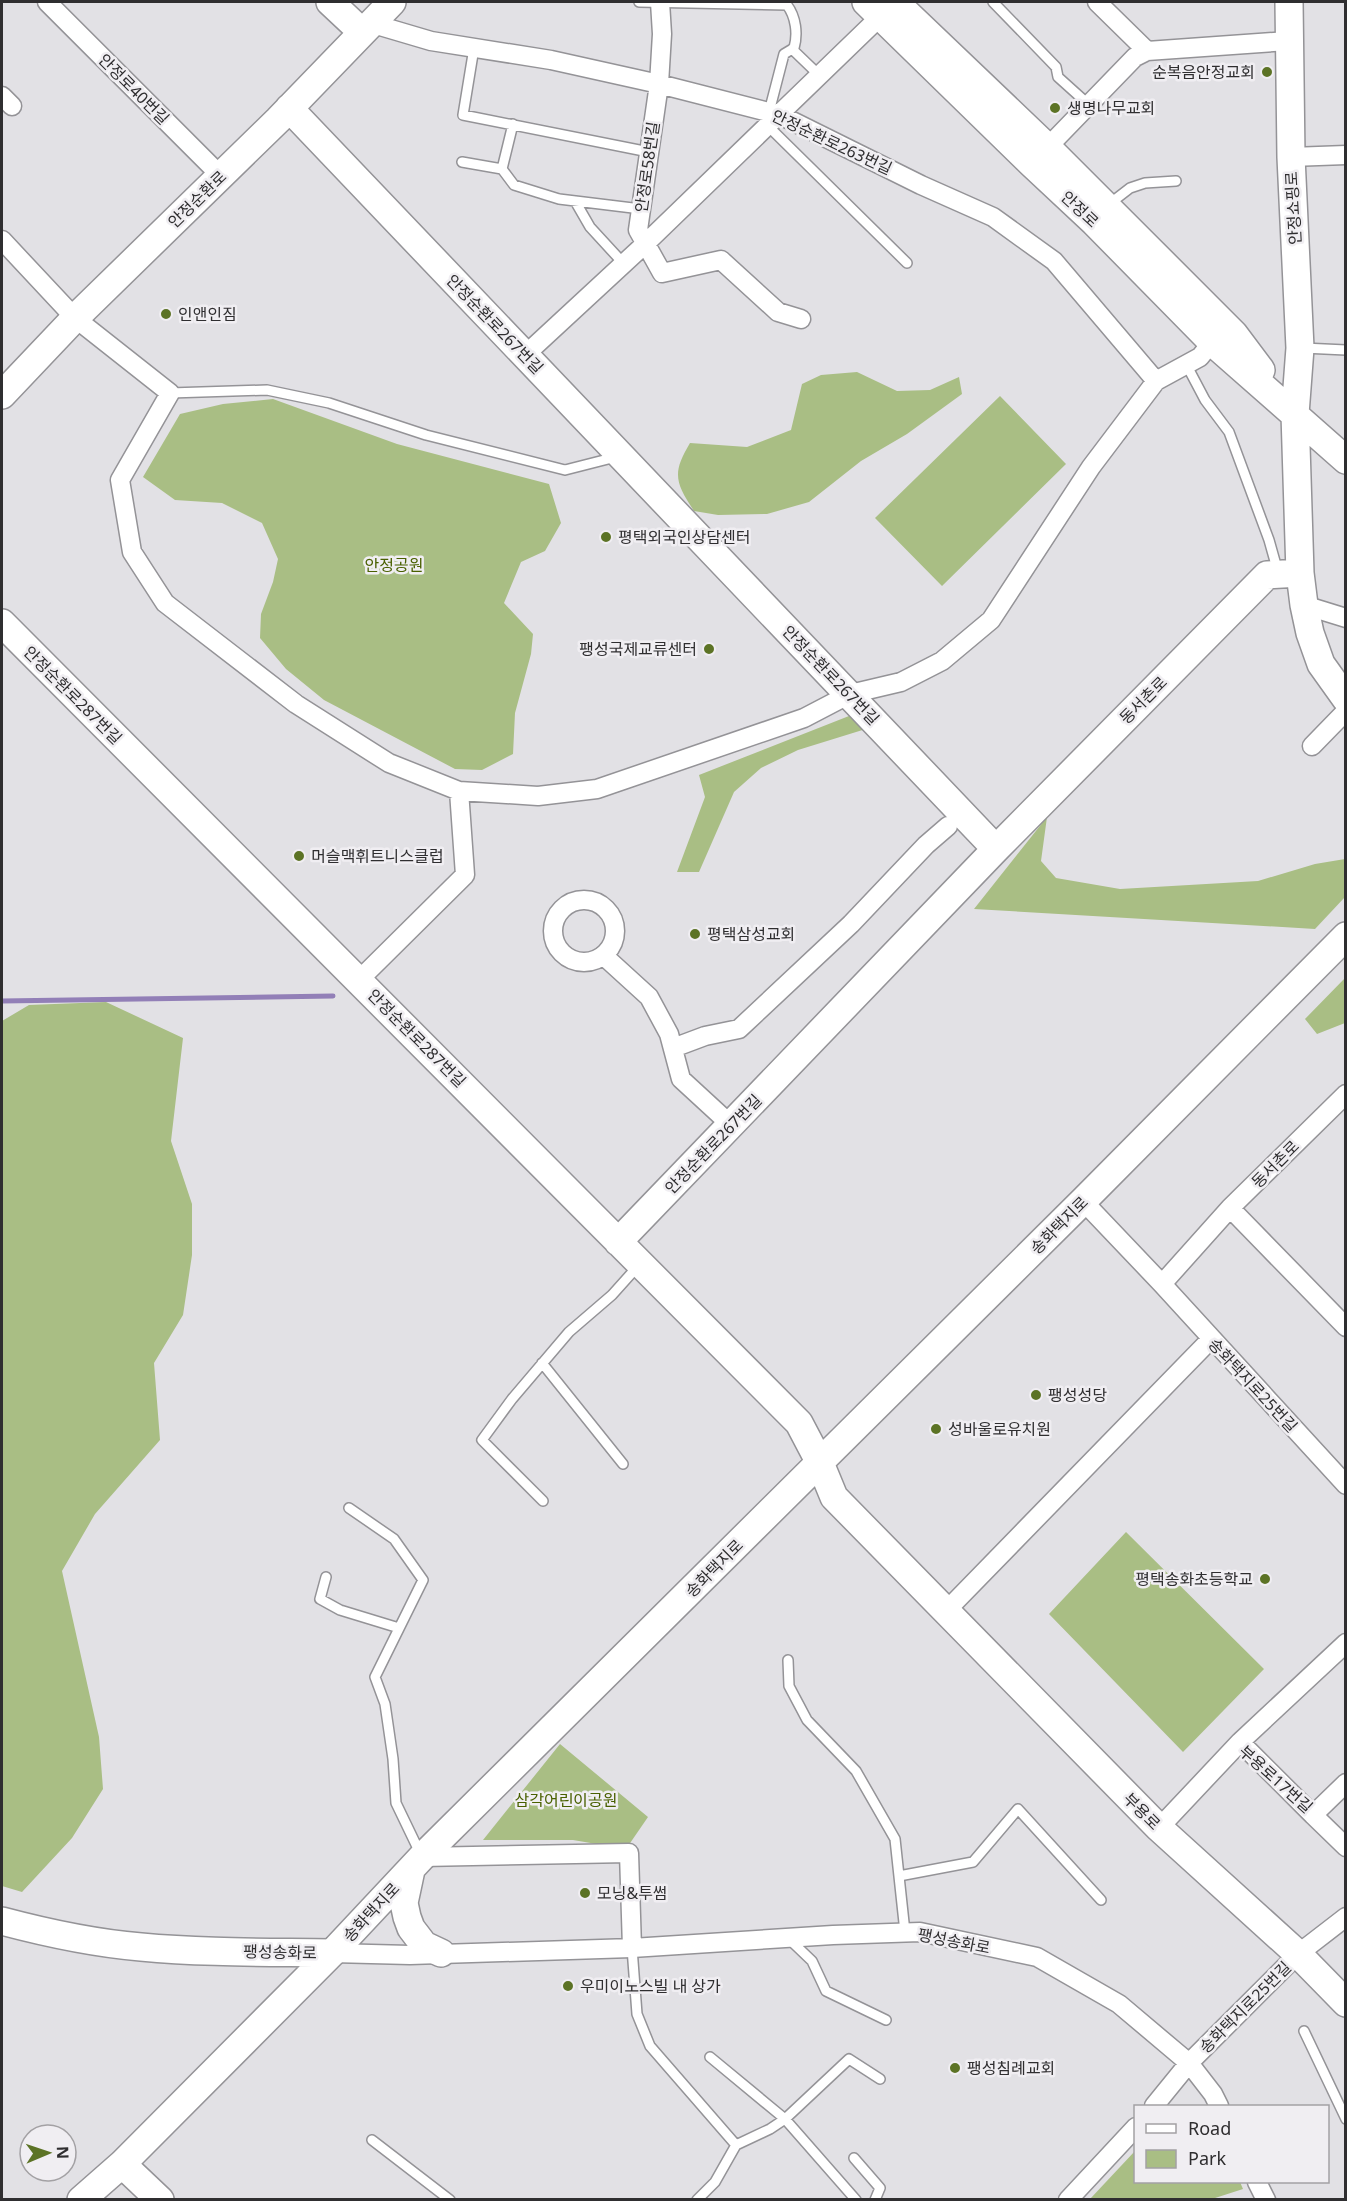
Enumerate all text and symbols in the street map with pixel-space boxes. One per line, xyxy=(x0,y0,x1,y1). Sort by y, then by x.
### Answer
street label: 안정로40번길 xyxy=(94,49,174,129)
place label: 순복음안정교회 xyxy=(1152,61,1255,83)
marker: 순복음안정교회 xyxy=(1260,65,1274,79)
place label: 생명나무교회 xyxy=(1067,97,1155,119)
marker: 생명나무교회 xyxy=(1048,101,1062,115)
street label: 안정순환로263번길 xyxy=(768,104,896,180)
street label: 안정로58번길 xyxy=(630,120,664,214)
street label: 안정순환로 xyxy=(163,165,231,232)
street label: 안정쇼핑로 xyxy=(1280,170,1306,245)
street label: 안정로 xyxy=(1056,186,1104,232)
street label: 안정순환로267번길 xyxy=(442,269,548,379)
place label: 인앤인짐 xyxy=(178,303,237,325)
marker: 인앤인짐 xyxy=(159,307,173,321)
place label: 평택외국인상담센터 xyxy=(618,526,750,548)
marker: 평택외국인상담센터 xyxy=(599,530,613,544)
park label: 안정공원 xyxy=(365,554,423,576)
street label: 안정순환로267번길 xyxy=(778,620,884,730)
place label: 팽성국제교류센터 xyxy=(579,638,697,660)
street label: 안정순환로287번길 xyxy=(19,641,127,749)
marker: 팽성국제교류센터 xyxy=(702,642,716,656)
street label: 동서촌로 xyxy=(1114,671,1172,729)
place label: 머슬맥휘트니스클럽 xyxy=(311,845,443,867)
marker: 머슬맥휘트니스클럽 xyxy=(292,849,306,863)
place label: 평택삼성교회 xyxy=(707,923,795,945)
marker: 평택삼성교회 xyxy=(688,927,702,941)
street label: 안정순환로287번길 xyxy=(363,984,471,1092)
street label: 안정순환로267번길 xyxy=(660,1089,766,1199)
street label: 동서촌로 xyxy=(1246,1135,1304,1193)
street label: 송화택지로 xyxy=(1025,1191,1093,1259)
street label: 송화택지로25번길 xyxy=(1204,1333,1302,1437)
place label: 팽성성당 xyxy=(1048,1384,1107,1406)
marker: 팽성성당 xyxy=(1029,1388,1043,1402)
place label: 성바울로유치원 xyxy=(948,1418,1051,1440)
marker: 성바울로유치원 xyxy=(929,1422,943,1436)
street label: 송화택지로 xyxy=(680,1534,748,1602)
place label: 평택송화초등학교 xyxy=(1135,1568,1253,1590)
marker: 평택송화초등학교 xyxy=(1258,1572,1272,1586)
street label: 부용로17번길 xyxy=(1234,1740,1318,1818)
street label: 부용로 xyxy=(1119,1788,1166,1835)
park label: 삼각어린이공원 xyxy=(514,1789,618,1811)
street label: 송화택지로 xyxy=(338,1877,404,1946)
place label: 모닝&투썸 xyxy=(597,1882,668,1904)
marker: 모닝&투썸 xyxy=(578,1886,592,1900)
street label: 팽성송화로 xyxy=(916,1923,992,1959)
street label: 팽성송화로 xyxy=(243,1940,317,1964)
street label: 송화택지로25번길 xyxy=(1194,1956,1296,2058)
place label: 우미이노스빌 내 상가 xyxy=(580,1975,721,1997)
marker: 우미이노스빌 내 상가 xyxy=(561,1979,575,1993)
place label: 팽성침례교회 xyxy=(967,2057,1055,2079)
marker: 팽성침례교회 xyxy=(948,2061,962,2075)
legend xyxy=(1134,2105,1329,2183)
text: Road xyxy=(1188,2116,1231,2140)
north arrow xyxy=(18,2123,78,2183)
text: N xyxy=(52,2146,74,2159)
text: Park xyxy=(1188,2146,1226,2170)

